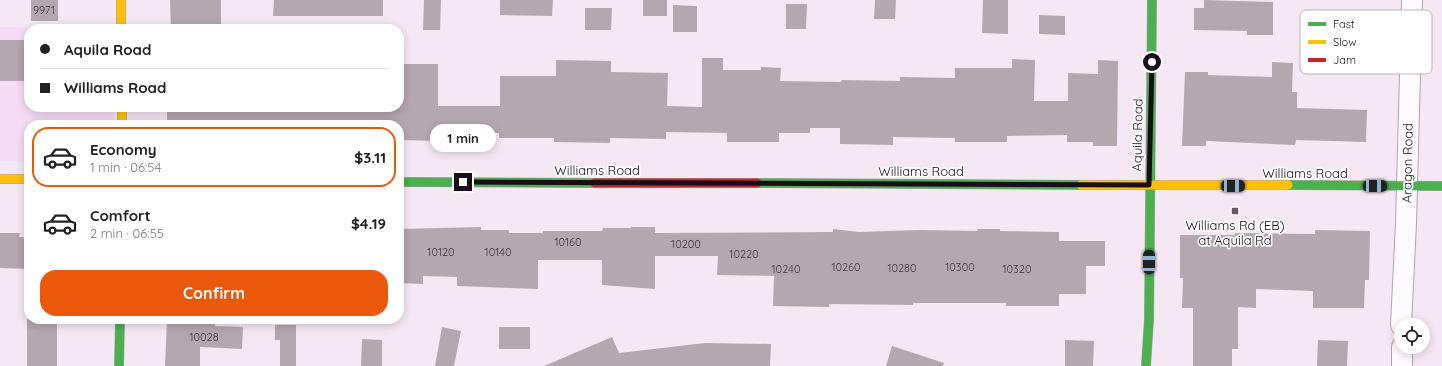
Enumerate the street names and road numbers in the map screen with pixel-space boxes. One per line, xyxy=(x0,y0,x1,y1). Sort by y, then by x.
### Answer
street label: Aquila Road xyxy=(1128,98,1146,172)
street label: Aragon Road xyxy=(1398,123,1416,203)
street label: Williams Road xyxy=(554,162,640,178)
street label: Williams Road xyxy=(878,163,964,179)
street label: Williams Road xyxy=(1262,165,1348,181)

